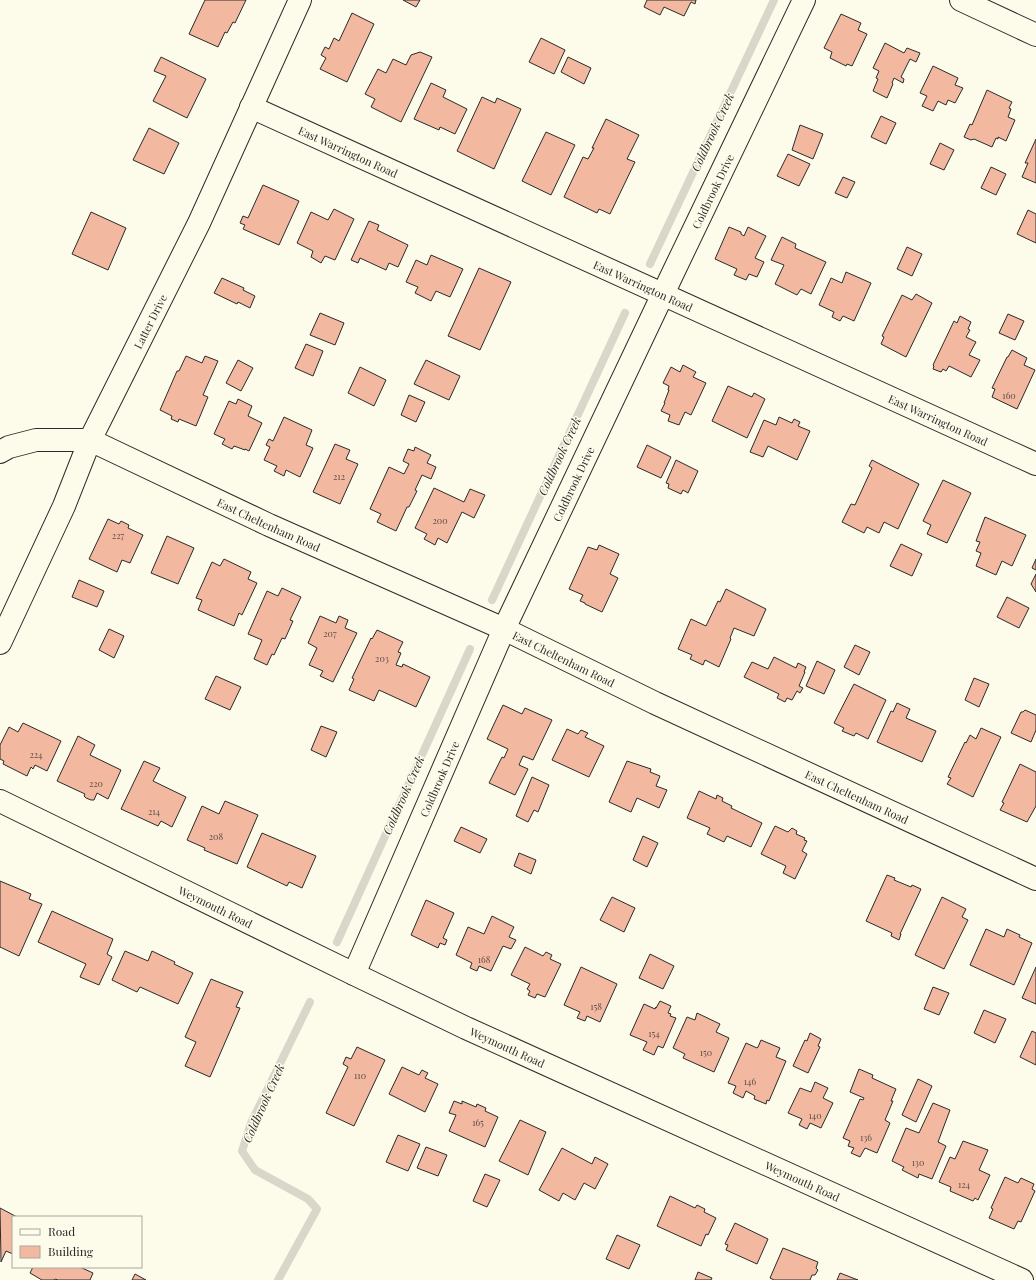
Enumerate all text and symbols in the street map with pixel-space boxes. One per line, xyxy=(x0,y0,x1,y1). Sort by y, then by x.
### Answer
water label: Coldbrook Creek xyxy=(687,90,737,174)
street label: East Warrington Road xyxy=(296,122,401,181)
street label: Coldbrook Drive xyxy=(688,151,737,231)
street label: East Warrington Road xyxy=(591,256,696,315)
street label: Latter Drive xyxy=(130,291,170,351)
house number: 160 xyxy=(1002,389,1016,401)
street label: East Warrington Road xyxy=(886,390,991,449)
water label: Coldbrook Creek xyxy=(534,414,584,498)
street label: Coldbrook Drive xyxy=(549,443,597,524)
house number: 212 xyxy=(333,470,345,482)
street label: East Cheltenham Road xyxy=(215,494,323,555)
house number: 200 xyxy=(432,514,448,526)
house number: 227 xyxy=(112,529,124,541)
house number: 207 xyxy=(323,627,337,639)
street label: East Cheltenham Road xyxy=(510,627,618,690)
house number: 203 xyxy=(375,652,389,664)
street label: Coldbrook Drive xyxy=(416,738,462,819)
house number: 224 xyxy=(29,748,43,760)
water label: Coldbrook Creek xyxy=(378,753,428,837)
street label: East Cheltenham Road xyxy=(803,766,912,827)
house number: 220 xyxy=(89,777,103,789)
house number: 214 xyxy=(148,805,161,817)
house number: 208 xyxy=(209,830,224,842)
street label: Weymouth Road xyxy=(175,882,256,931)
house number: 168 xyxy=(478,953,491,965)
house number: 158 xyxy=(590,1000,602,1012)
street label: Weymouth Road xyxy=(467,1023,548,1071)
house number: 154 xyxy=(648,1027,660,1039)
house number: 150 xyxy=(700,1046,712,1058)
water label: Coldbrook Creek xyxy=(238,1061,288,1145)
house number: 110 xyxy=(354,1069,366,1081)
house number: 146 xyxy=(744,1075,757,1087)
house number: 140 xyxy=(808,1109,822,1121)
house number: 165 xyxy=(472,1116,484,1128)
house number: 136 xyxy=(860,1131,872,1143)
house number: 130 xyxy=(912,1156,924,1168)
street label: Weymouth Road xyxy=(762,1157,843,1204)
house number: 124 xyxy=(958,1178,971,1190)
legend xyxy=(12,1216,142,1268)
text: Road xyxy=(48,1223,75,1239)
text: Building xyxy=(48,1243,94,1259)

